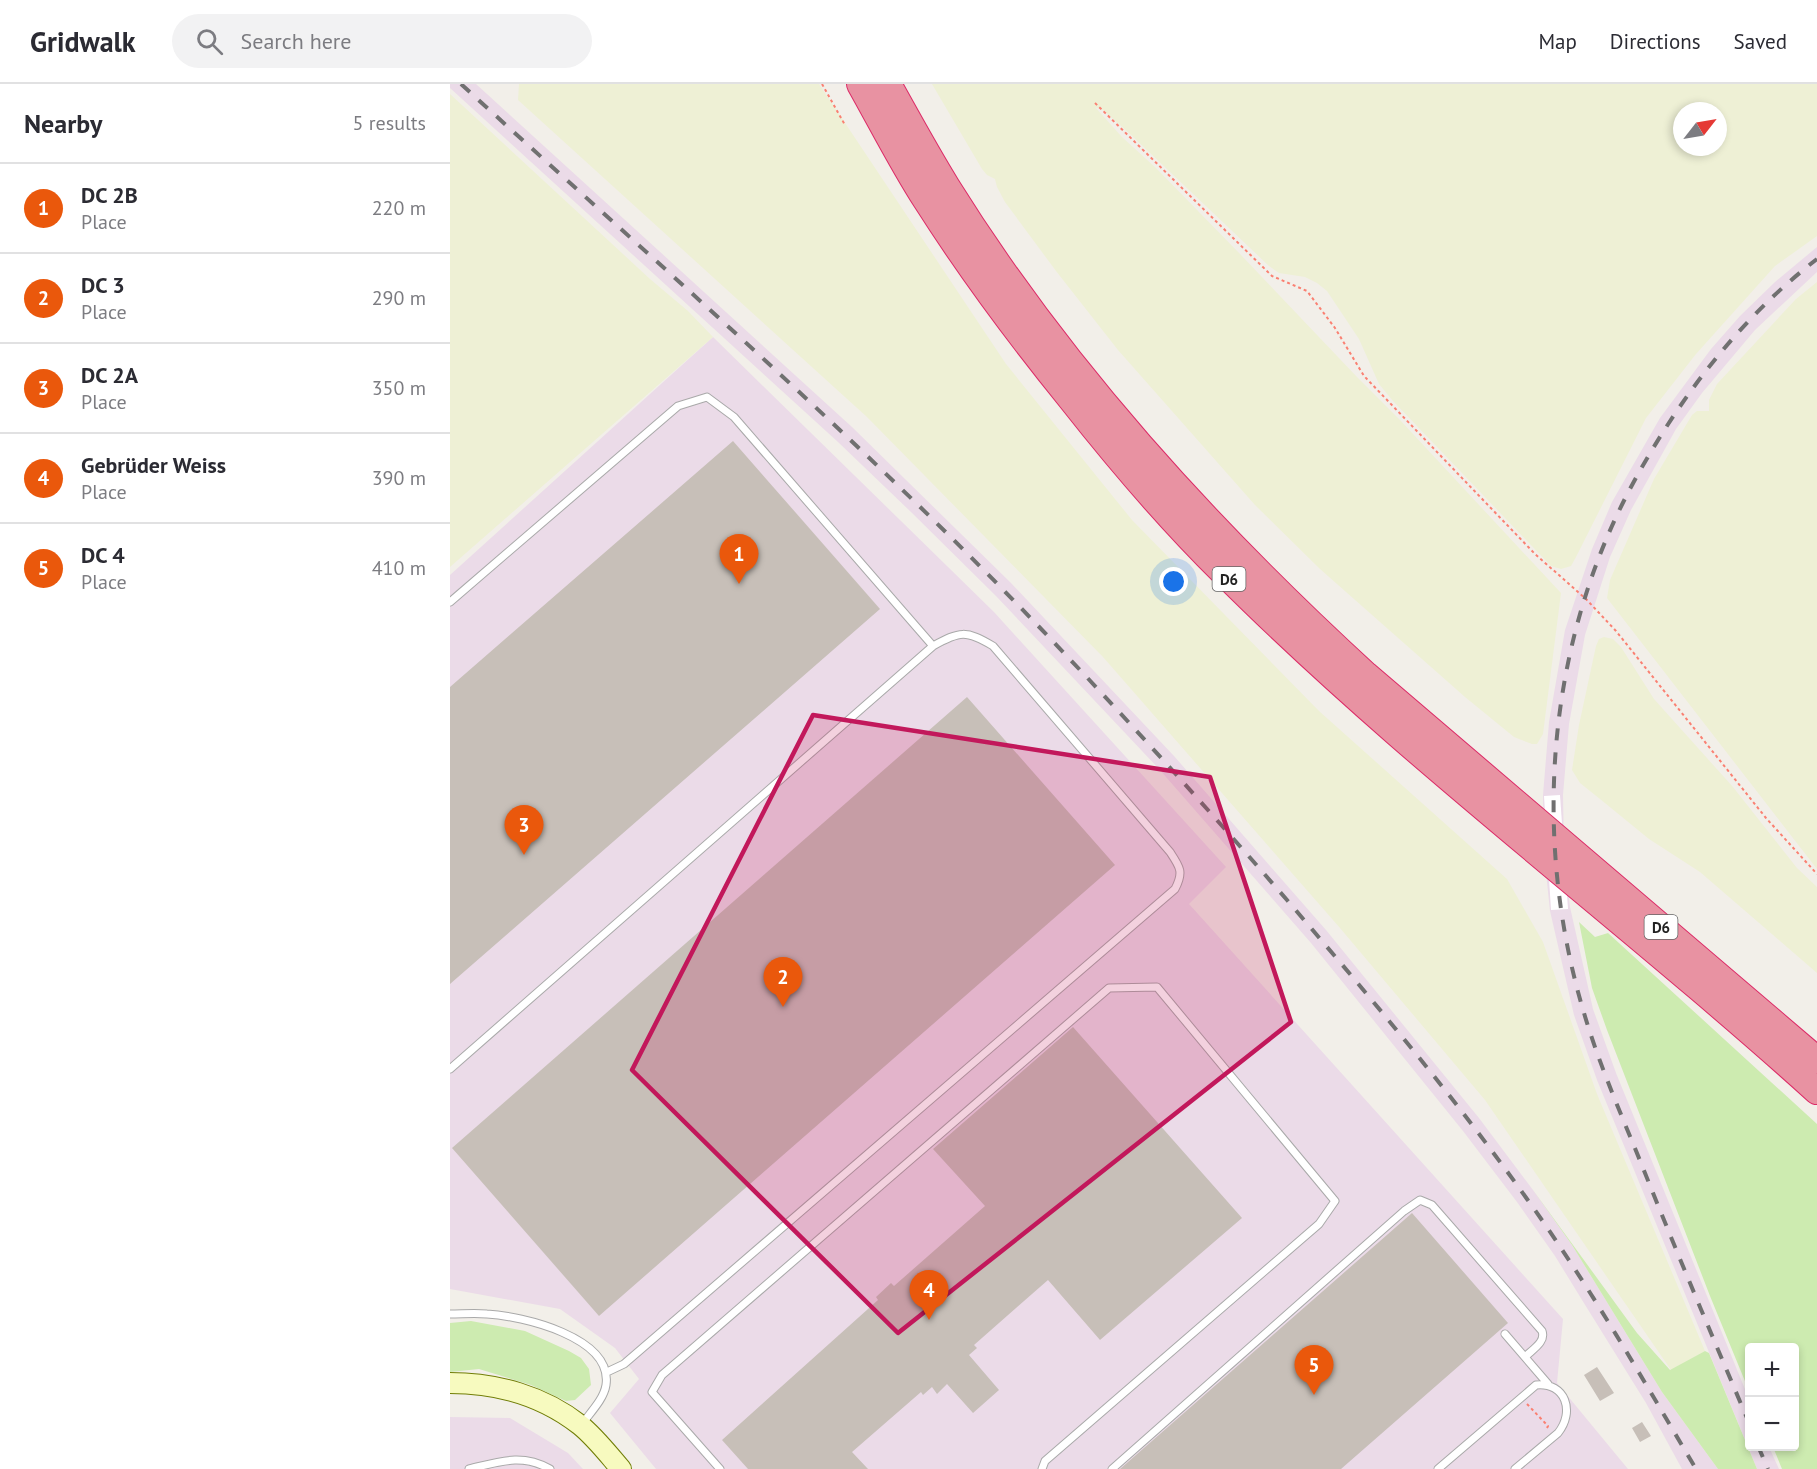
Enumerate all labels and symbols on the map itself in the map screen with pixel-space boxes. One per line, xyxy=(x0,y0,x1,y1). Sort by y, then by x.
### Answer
north arrow xyxy=(1673,102,1727,156)
pin: 1 xyxy=(720,534,758,584)
your location xyxy=(1159,567,1188,596)
road number: D6 xyxy=(1212,567,1246,591)
pin: 3 xyxy=(504,806,544,855)
road number: D6 xyxy=(1644,915,1678,939)
pin: 2 xyxy=(764,958,802,1007)
pin: 4 xyxy=(910,1270,948,1320)
pin: 5 xyxy=(1294,1346,1334,1395)

